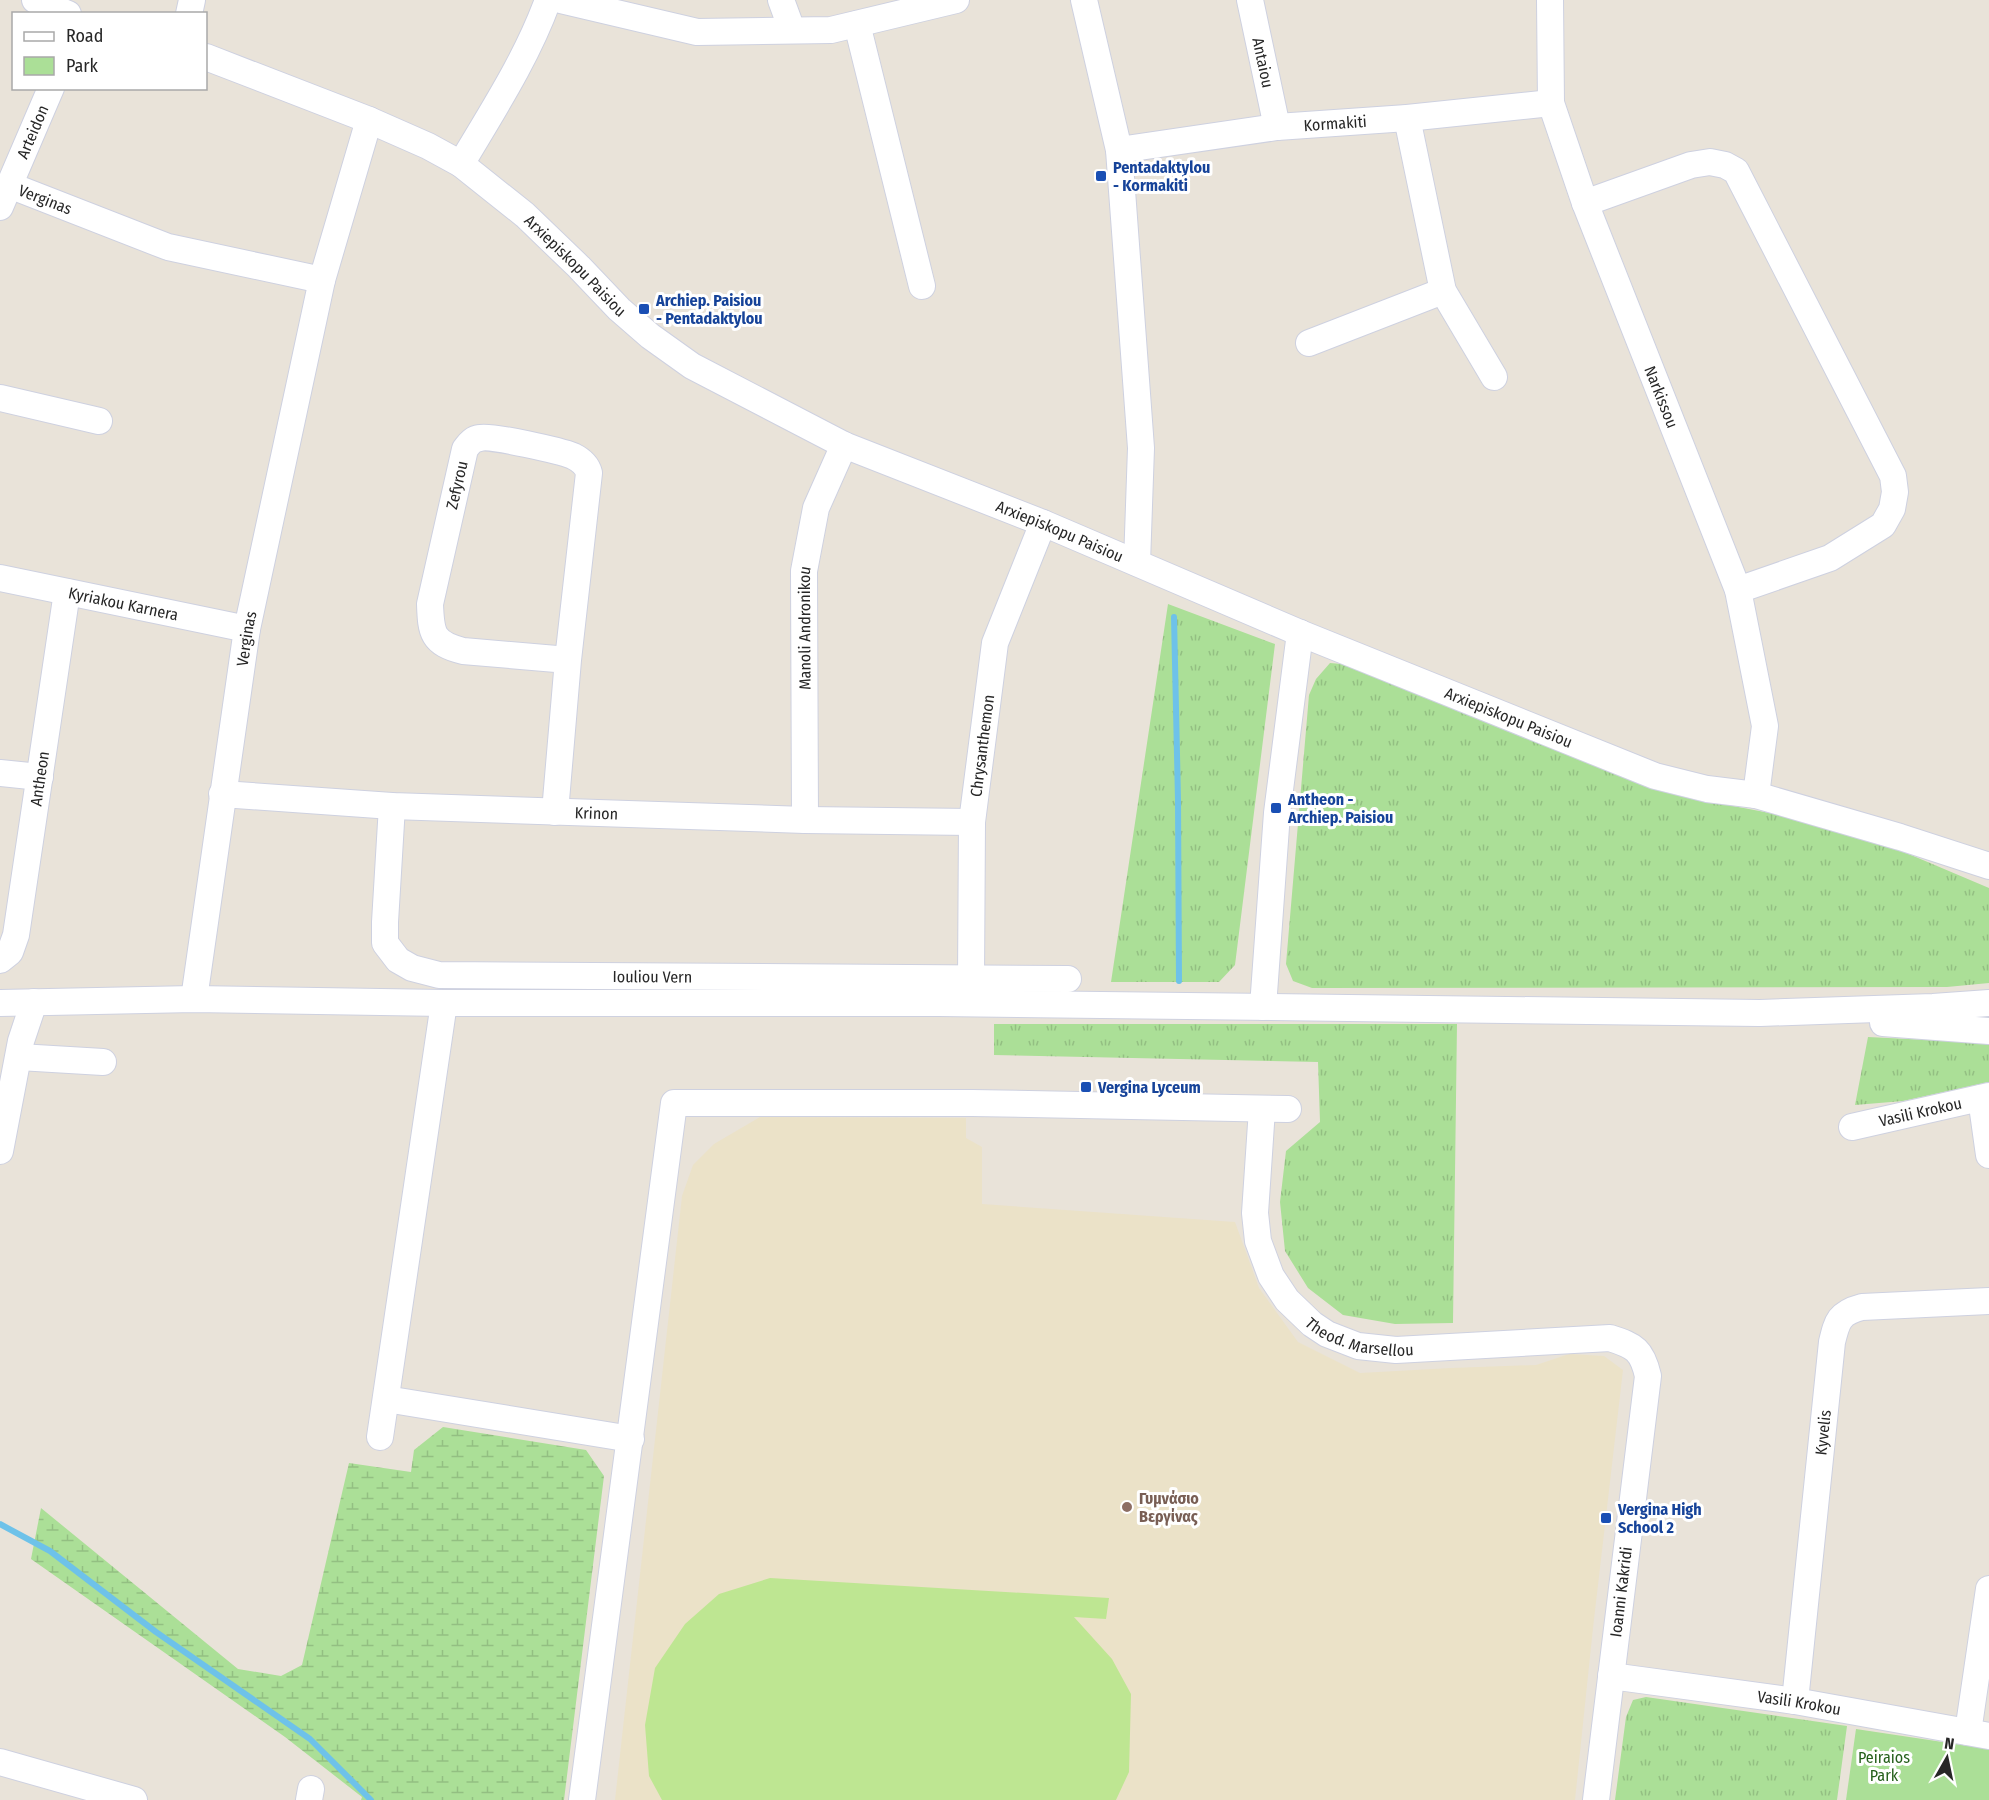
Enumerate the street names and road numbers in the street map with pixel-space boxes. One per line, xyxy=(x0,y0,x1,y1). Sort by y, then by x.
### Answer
street label: Antaiou xyxy=(1249,36,1278,89)
street label: Arteidon xyxy=(12,102,52,161)
street label: Kormakiti xyxy=(1303,111,1367,135)
street label: Verginas xyxy=(16,180,75,218)
street label: Arxiepiskopu Paisiou xyxy=(521,211,630,320)
street label: Narkissou xyxy=(1641,363,1682,430)
street label: Zefyrou xyxy=(442,459,472,511)
street label: Arxiepiskopu Paisiou xyxy=(994,496,1126,566)
street label: Manoli Andronikou xyxy=(794,564,814,690)
street label: Kyriakou Karnera xyxy=(67,583,180,624)
street label: Verginas xyxy=(232,609,260,668)
street label: Arxiepiskopu Paisiou xyxy=(1442,683,1575,751)
street label: Chrysanthemon xyxy=(966,693,998,798)
street label: Antheon xyxy=(26,750,53,807)
street label: Krinon xyxy=(574,803,618,823)
street label: Iouliou Vern xyxy=(613,967,692,986)
street label: Vasili Krokou xyxy=(1877,1093,1963,1130)
street label: Theod. Marsellou xyxy=(1301,1313,1414,1360)
street label: Kyvelis xyxy=(1811,1409,1834,1456)
street label: Ioanni Kakridi xyxy=(1606,1546,1636,1638)
street label: Vasili Krokou xyxy=(1756,1686,1842,1719)

